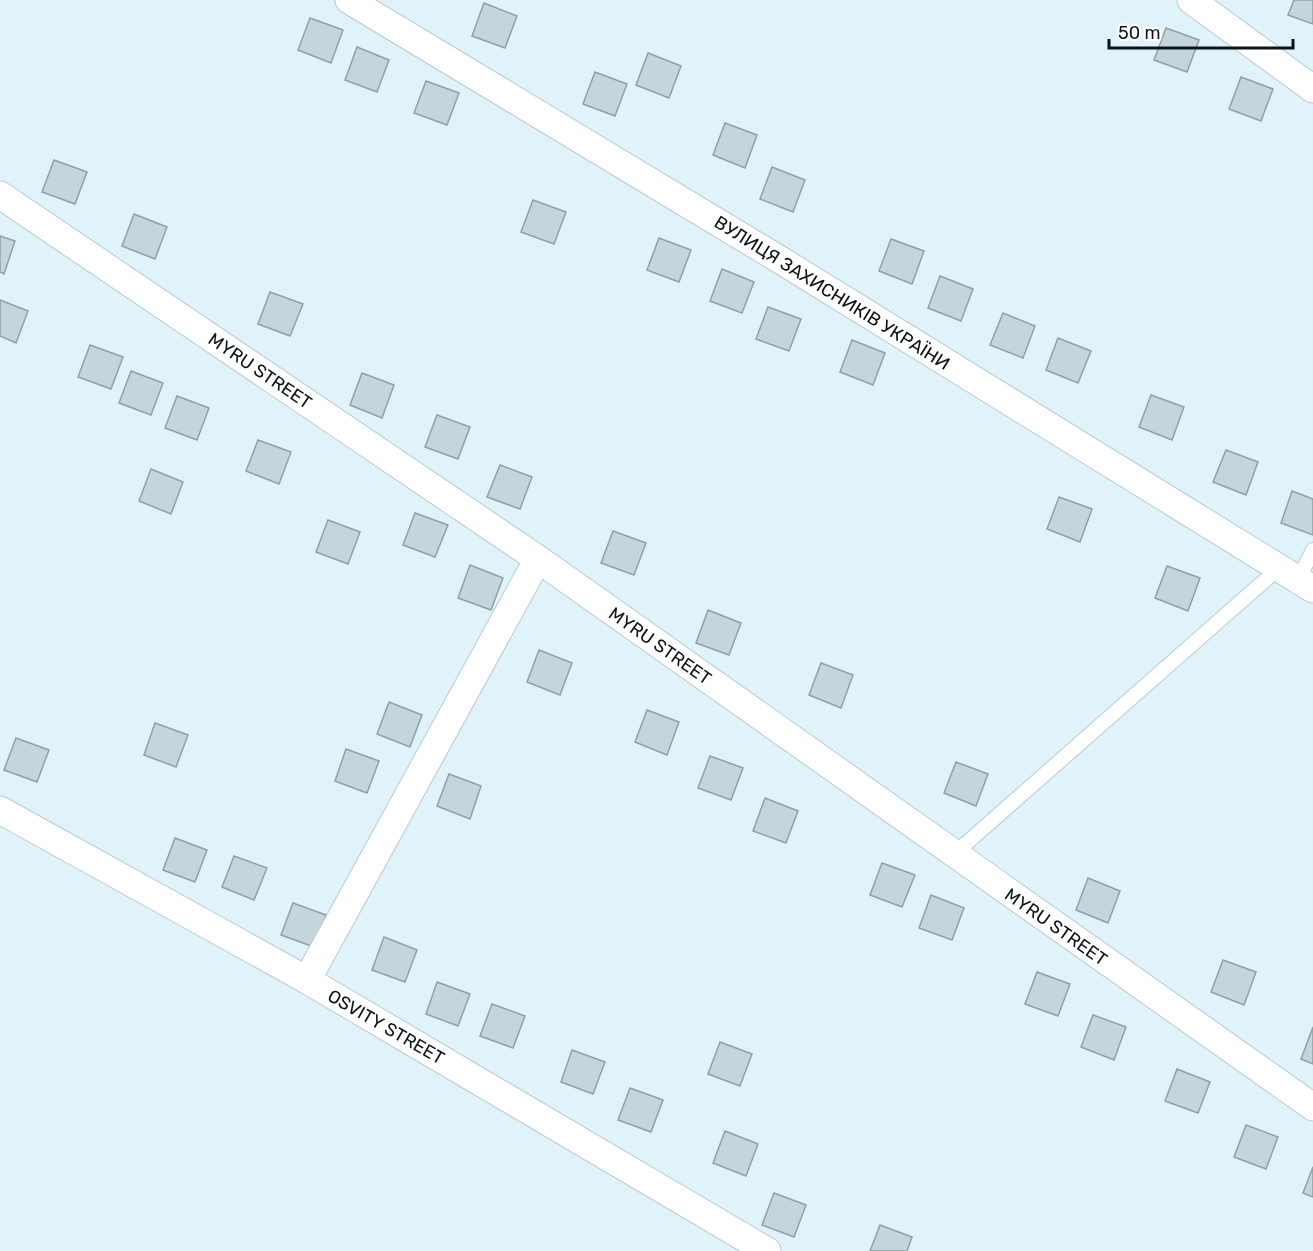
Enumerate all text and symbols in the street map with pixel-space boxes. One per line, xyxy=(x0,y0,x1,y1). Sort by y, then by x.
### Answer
scale bar xyxy=(1109,12,1294,50)
text: 50 m xyxy=(1118,22,1161,44)
street label: ВУЛИЦЯ ЗАХИСНИКІВ УКРАЇНИ xyxy=(710,211,954,375)
street label: MYRU STREET xyxy=(204,328,316,414)
street label: MYRU STREET xyxy=(604,602,716,690)
street label: MYRU STREET xyxy=(1000,883,1112,971)
street label: OSVITY STREET xyxy=(324,985,448,1069)

